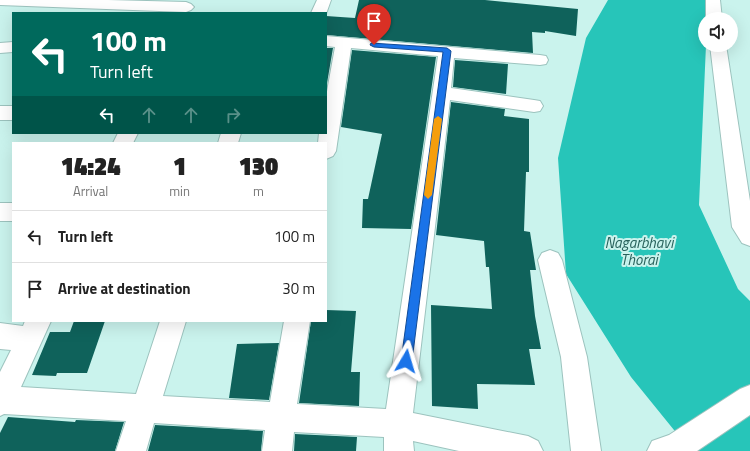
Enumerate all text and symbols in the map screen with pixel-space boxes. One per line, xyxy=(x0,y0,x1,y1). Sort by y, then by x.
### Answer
pin xyxy=(357,4,391,45)
icon: arrive xyxy=(363,10,385,32)
map controls xyxy=(698,12,738,52)
button: sound xyxy=(698,12,738,52)
text: 100 m xyxy=(90,19,167,62)
icon: left xyxy=(24,28,76,80)
text: Turn left xyxy=(90,58,153,85)
icon: left xyxy=(96,104,118,126)
icon: ahead xyxy=(138,104,160,126)
icon: ahead xyxy=(180,104,202,126)
icon: right xyxy=(222,104,244,126)
text: 14:24 xyxy=(61,148,120,184)
text: 1 xyxy=(173,148,186,184)
text: 130 xyxy=(239,148,278,184)
text: Arrival xyxy=(73,181,108,201)
text: min xyxy=(169,181,190,201)
text: m xyxy=(253,181,264,201)
text: Turn left xyxy=(58,225,113,248)
text: 100 m xyxy=(274,225,315,248)
icon: left xyxy=(24,226,46,248)
water label: Nagarbhavi Thorai xyxy=(605,231,675,271)
text: Arrive at destination xyxy=(58,277,191,300)
text: 30 m xyxy=(282,277,315,300)
icon: arrive xyxy=(24,278,46,300)
position arrow xyxy=(385,340,427,382)

